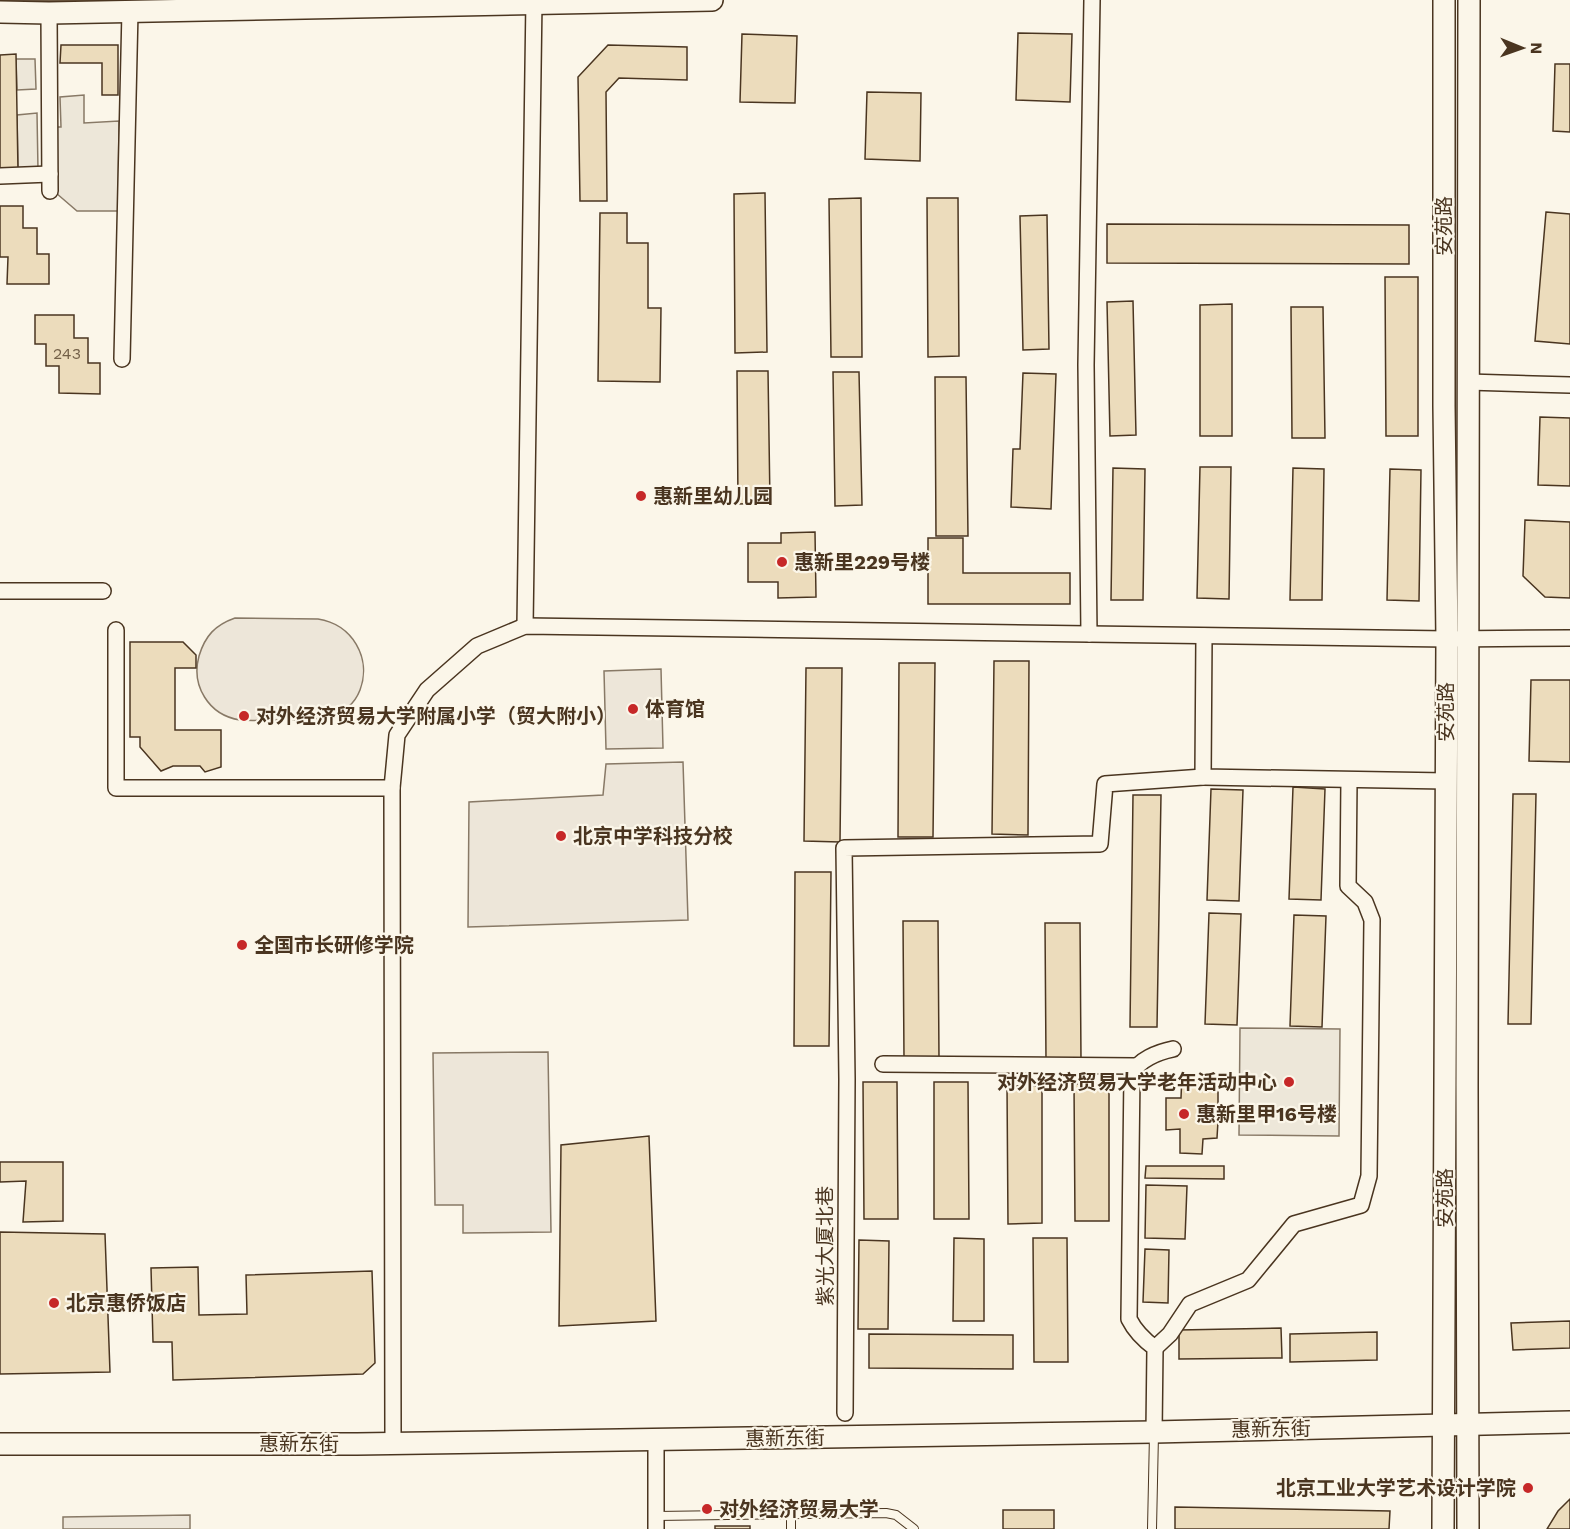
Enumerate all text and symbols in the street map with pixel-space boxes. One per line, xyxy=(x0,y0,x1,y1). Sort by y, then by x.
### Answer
north arrow xyxy=(1492,18,1552,78)
text: N xyxy=(1527,42,1546,54)
street label: 安苑路 xyxy=(1432,196,1456,256)
house number: 243 xyxy=(53,344,81,363)
place label: 惠新里幼儿园 xyxy=(653,484,773,508)
marker: 惠新里幼儿园 xyxy=(634,489,648,503)
place label: 惠新里229号楼 xyxy=(794,550,930,574)
marker: 惠新里229号楼 xyxy=(775,555,789,569)
street label: 安苑路 xyxy=(1434,682,1458,742)
place label: 体育馆 xyxy=(645,697,705,721)
marker: 体育馆 xyxy=(626,702,640,716)
place label: 对外经济贸易大学附属小学（贸大附小） xyxy=(256,704,616,728)
marker: 对外经济贸易大学附属小学（贸大附小） xyxy=(237,709,251,723)
place label: 北京中学科技分校 xyxy=(573,824,733,848)
marker: 北京中学科技分校 xyxy=(554,829,568,843)
place label: 全国市长研修学院 xyxy=(254,933,414,957)
marker: 全国市长研修学院 xyxy=(235,938,249,952)
place label: 对外经济贸易大学老年活动中心 xyxy=(997,1070,1277,1094)
marker: 对外经济贸易大学老年活动中心 xyxy=(1282,1075,1296,1089)
place label: 惠新里甲16号楼 xyxy=(1196,1102,1337,1126)
marker: 惠新里甲16号楼 xyxy=(1177,1107,1191,1121)
street label: 安苑路 xyxy=(1433,1168,1457,1228)
street label: 紫光大厦北巷 xyxy=(813,1186,837,1306)
place label: 北京惠侨饭店 xyxy=(66,1291,186,1315)
marker: 北京惠侨饭店 xyxy=(47,1296,61,1310)
street label: 惠新东街 xyxy=(1231,1416,1311,1442)
street label: 惠新东街 xyxy=(745,1425,825,1451)
street label: 惠新东街 xyxy=(259,1432,339,1456)
place label: 北京工业大学艺术设计学院 xyxy=(1276,1476,1516,1500)
marker: 北京工业大学艺术设计学院 xyxy=(1521,1481,1535,1495)
place label: 对外经济贸易大学 xyxy=(719,1497,879,1521)
marker: 对外经济贸易大学 xyxy=(700,1502,714,1516)

